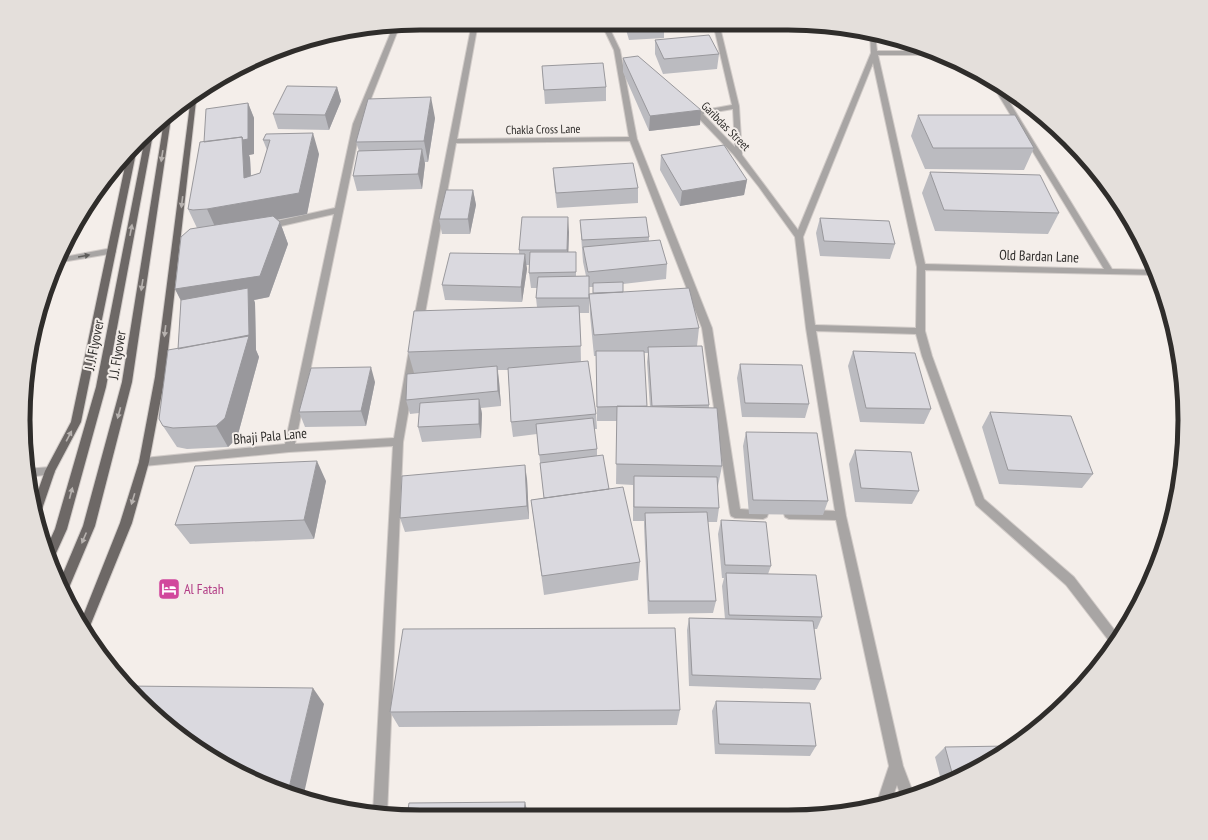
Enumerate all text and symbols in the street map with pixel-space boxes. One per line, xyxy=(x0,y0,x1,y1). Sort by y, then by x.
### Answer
street label: Garibdas Street xyxy=(698,98,754,154)
street label: Chakla Cross Lane xyxy=(506,121,581,137)
one-way arrow xyxy=(159,150,165,162)
one-way arrow xyxy=(178,196,185,208)
one-way arrow xyxy=(128,224,134,236)
street label: Old Bardan Lane xyxy=(999,246,1079,266)
one-way arrow xyxy=(78,253,90,259)
one-way arrow xyxy=(139,279,145,291)
street label: J. J. Flyover xyxy=(80,318,108,373)
one-way arrow xyxy=(162,325,168,337)
street label: J.J. Flyover xyxy=(104,329,130,382)
one-way arrow xyxy=(116,407,122,419)
street label: Bhaji Pala Lane xyxy=(232,424,308,448)
one-way arrow xyxy=(65,430,72,442)
one-way arrow xyxy=(68,487,74,499)
one-way arrow xyxy=(130,494,136,506)
one-way arrow xyxy=(81,532,87,543)
hotel icon: Al Fatah xyxy=(156,576,182,602)
place label: Al Fatah xyxy=(184,580,224,598)

